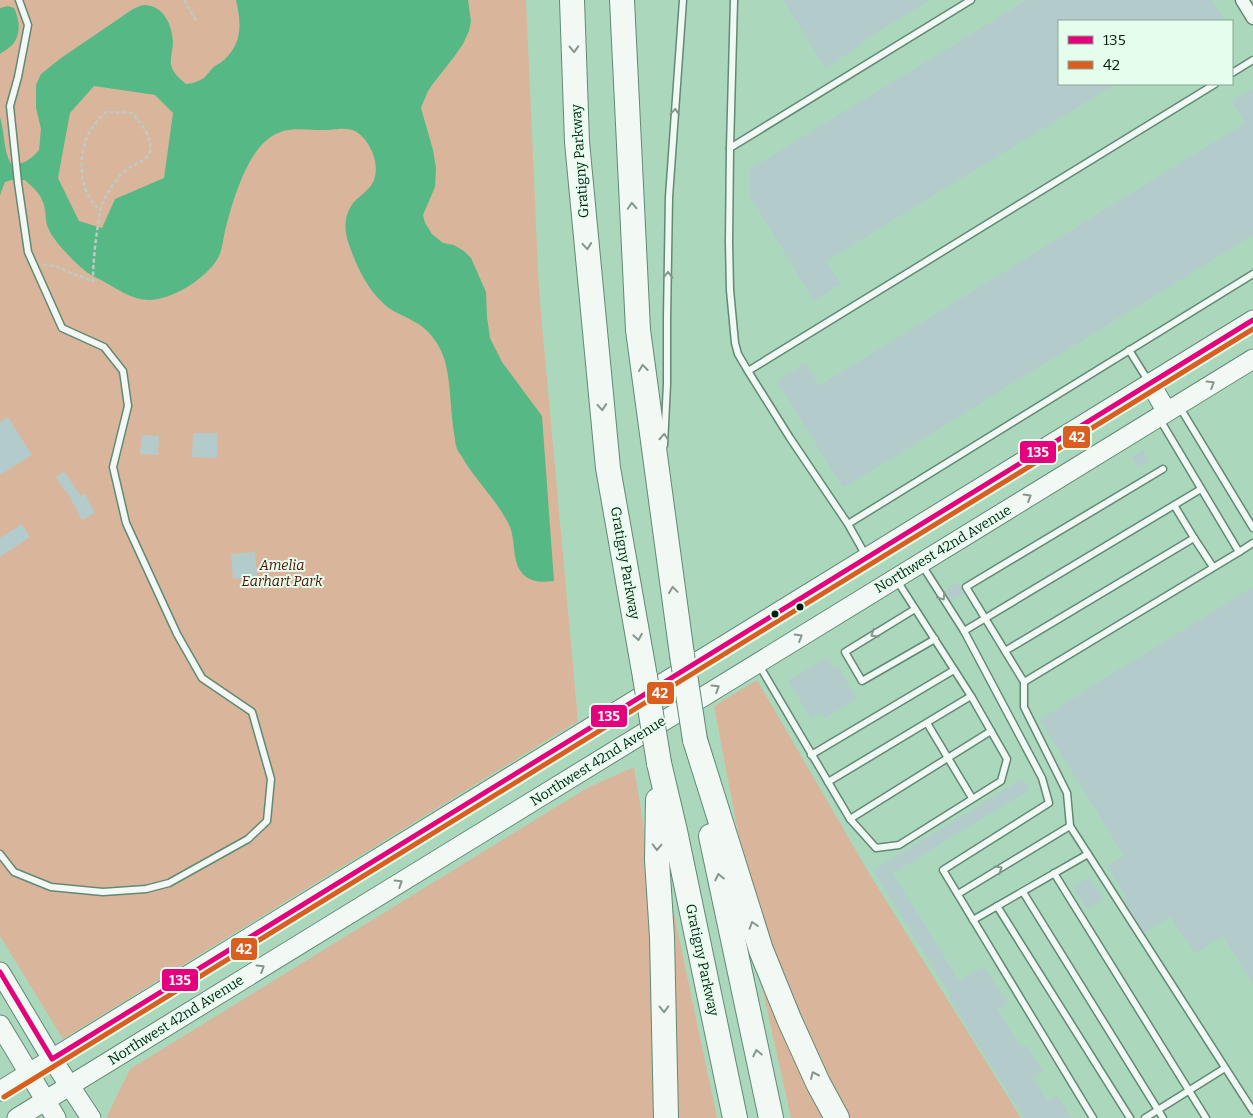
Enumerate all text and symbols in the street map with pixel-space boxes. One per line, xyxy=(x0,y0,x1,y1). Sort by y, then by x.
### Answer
legend xyxy=(1058,20,1233,85)
text: 135 xyxy=(1103,31,1126,49)
one-way arrow xyxy=(568,45,579,53)
text: 42 xyxy=(1103,56,1120,74)
street label: Gratigny Parkway xyxy=(567,103,592,219)
one-way arrow xyxy=(669,108,680,116)
one-way arrow xyxy=(627,202,638,210)
one-way arrow xyxy=(581,242,592,250)
one-way arrow xyxy=(663,270,673,278)
one-way arrow xyxy=(638,364,649,372)
one-way arrow xyxy=(1206,381,1215,391)
one-way arrow xyxy=(596,404,607,412)
line badge: 42 xyxy=(1062,425,1091,449)
text: 42 xyxy=(1069,429,1085,446)
one-way arrow xyxy=(659,433,670,441)
line badge: 135 xyxy=(1019,440,1057,464)
text: 135 xyxy=(1027,444,1049,461)
one-way arrow xyxy=(1023,493,1032,503)
street label: Northwest 42nd Avenue xyxy=(872,501,1014,597)
street label: Gratigny Parkway xyxy=(607,505,643,621)
park label: Amelia Earhart Park xyxy=(241,557,323,590)
one-way arrow xyxy=(668,585,679,593)
one-way arrow xyxy=(936,592,946,601)
unlabelled marker xyxy=(795,602,805,612)
unlabelled marker xyxy=(770,609,780,619)
one-way arrow xyxy=(870,628,879,638)
one-way arrow xyxy=(632,633,642,641)
one-way arrow xyxy=(793,634,802,644)
line badge: 42 xyxy=(646,681,675,705)
one-way arrow xyxy=(711,684,720,694)
text: 42 xyxy=(652,685,668,702)
line badge: 135 xyxy=(590,704,628,728)
text: 135 xyxy=(598,708,620,725)
street label: Northwest 42nd Avenue xyxy=(527,712,669,810)
one-way arrow xyxy=(652,843,663,851)
one-way arrow xyxy=(994,865,1003,875)
one-way arrow xyxy=(715,873,725,882)
one-way arrow xyxy=(394,880,403,890)
street label: Gratigny Parkway xyxy=(682,902,722,1018)
one-way arrow xyxy=(748,921,758,929)
line badge: 42 xyxy=(230,937,258,961)
text: 42 xyxy=(236,941,252,958)
one-way arrow xyxy=(255,965,264,975)
line badge: 135 xyxy=(161,968,199,992)
street label: Northwest 42nd Avenue xyxy=(105,971,247,1069)
text: 135 xyxy=(169,972,191,989)
one-way arrow xyxy=(658,1005,669,1013)
one-way arrow xyxy=(752,1049,763,1058)
one-way arrow xyxy=(810,1071,821,1080)

